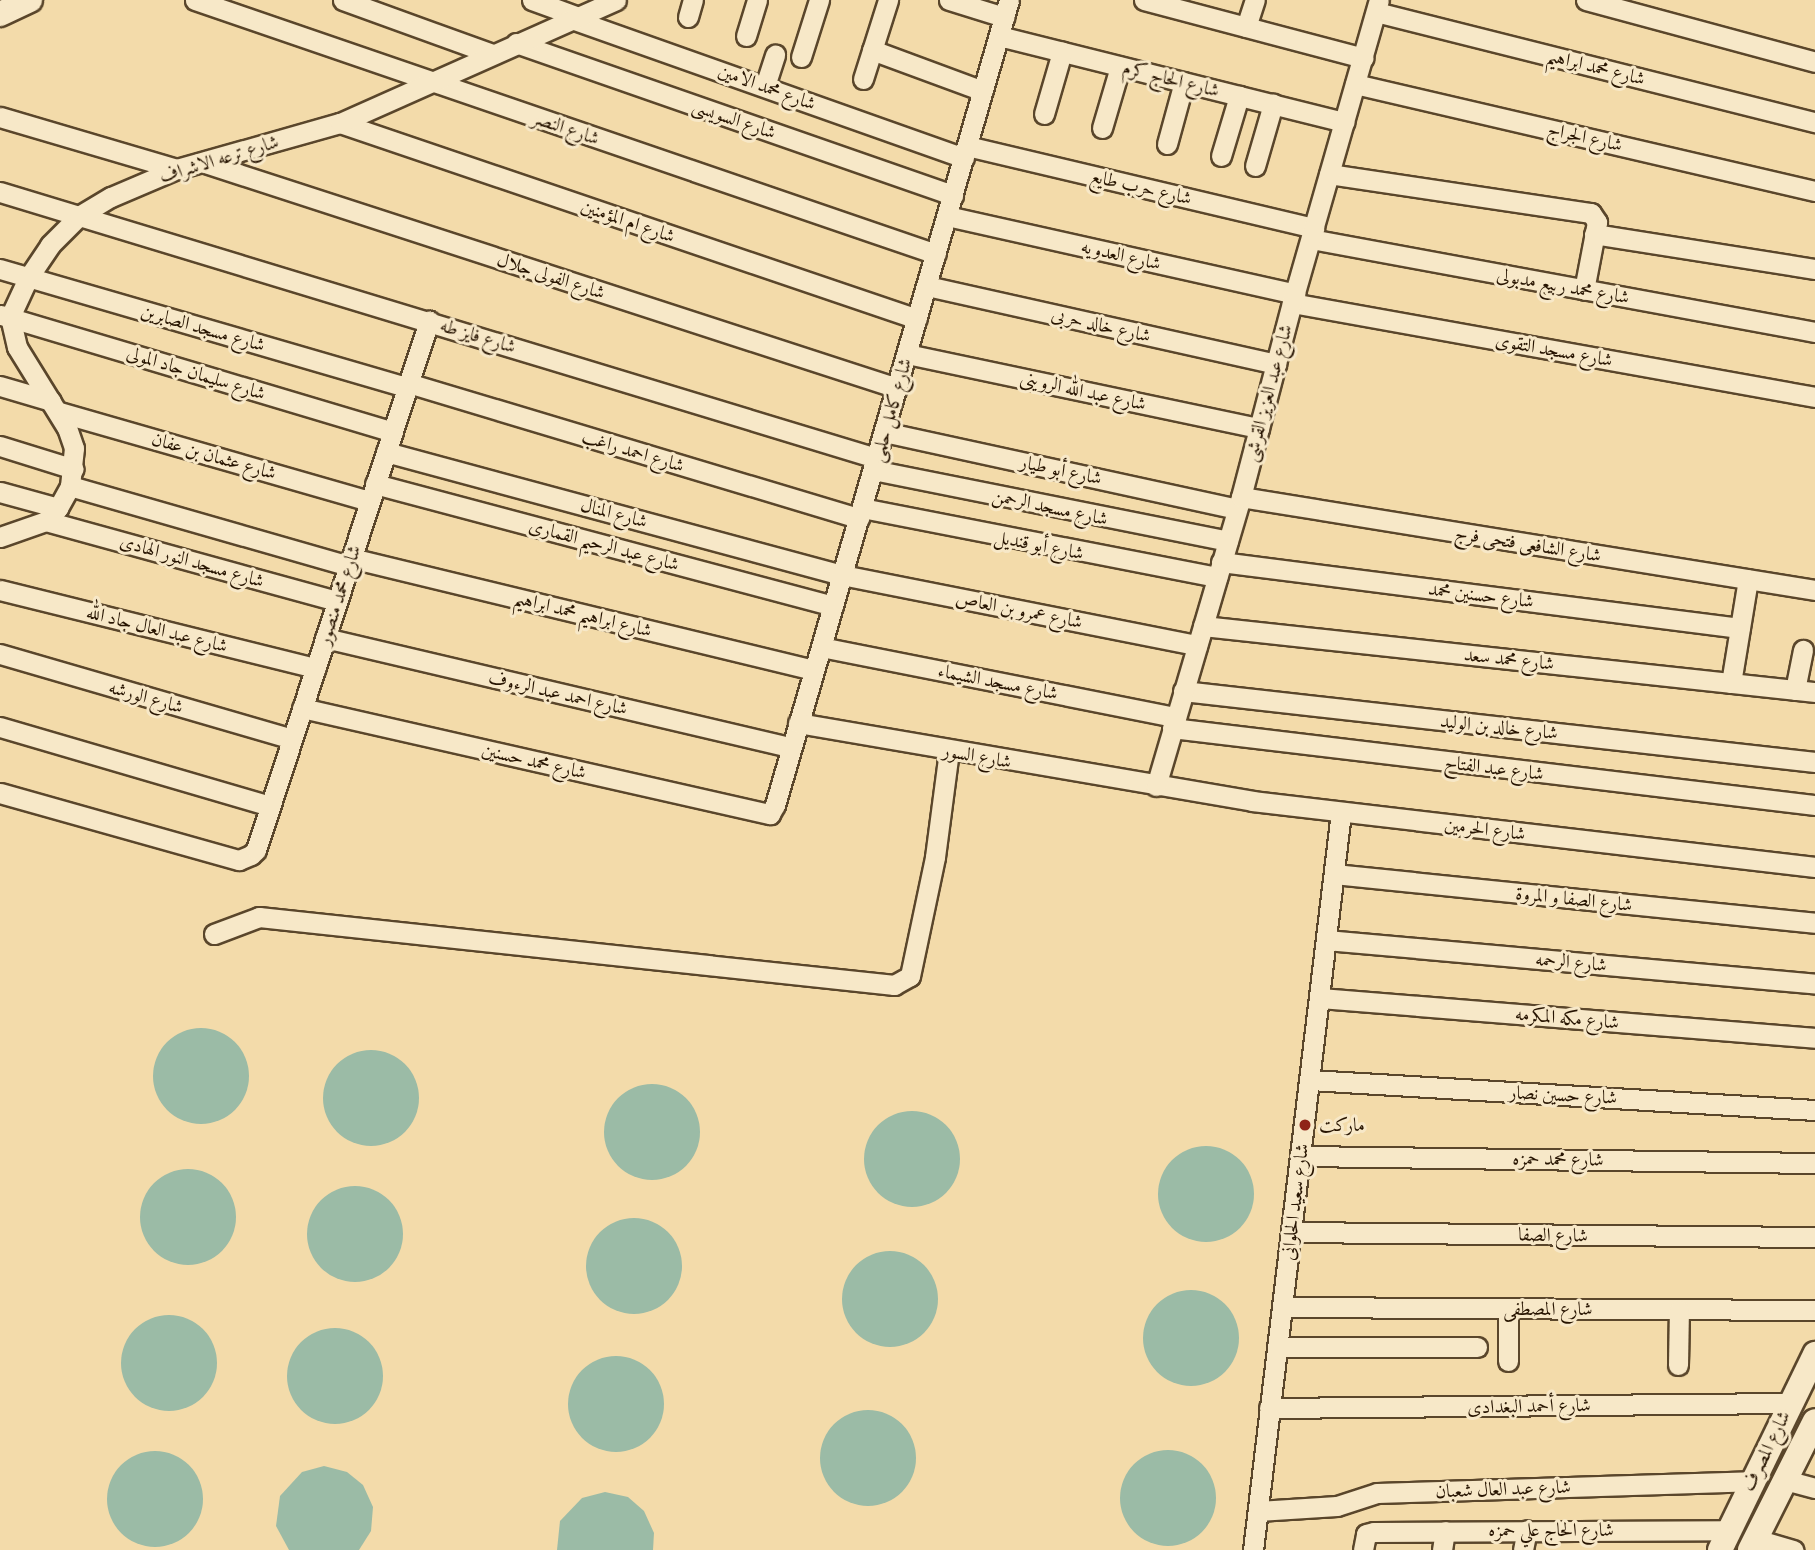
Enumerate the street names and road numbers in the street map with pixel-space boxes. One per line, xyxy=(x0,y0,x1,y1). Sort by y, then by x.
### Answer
street label: شارع محمد ابراهيم xyxy=(1544,44,1648,90)
street label: شارع الحاج كرم xyxy=(1120,56,1222,102)
street label: شارع محمد الامين xyxy=(715,59,819,115)
street label: شارع السويسى xyxy=(689,94,779,144)
street label: شارع النصر xyxy=(529,106,603,150)
street label: شارع الجراج xyxy=(1545,117,1625,157)
street label: شارع ترعه الاشراف xyxy=(157,130,281,188)
street label: شارع حرب طايع xyxy=(1088,164,1194,210)
street label: شارع ام المؤمنين xyxy=(578,194,678,248)
street label: شارع العدويه xyxy=(1079,235,1163,275)
street label: شارع الفولى جلال xyxy=(494,248,608,304)
street label: شارع محمد ربيع مدبولى xyxy=(1495,263,1631,309)
street label: شارع مسجد الصابرين xyxy=(138,299,268,357)
street label: شارع خالد حربى xyxy=(1049,303,1153,347)
street label: شارع فايز طه xyxy=(437,314,519,358)
street label: شارع عبد العزيز القرشى xyxy=(1239,322,1297,464)
street label: شارع مسجد التقوى xyxy=(1494,328,1614,372)
street label: شارع سليمان جاد المولى xyxy=(124,341,268,405)
street label: شارع كامل حلمى xyxy=(865,355,917,465)
street label: شارع عبد الله الروينى xyxy=(1018,367,1148,415)
street label: شارع احمد راغب xyxy=(579,425,687,477)
street label: شارع عثمان بن عفان xyxy=(149,427,279,485)
street label: شارع أبو طيار xyxy=(1018,450,1104,490)
street label: شارع مسجد الرحمن xyxy=(990,484,1110,530)
street label: شارع المنال xyxy=(578,493,650,533)
street label: شارع عبد الرحيم القمارى xyxy=(526,514,682,576)
street label: شارع الشافعى فتحى فرج xyxy=(1453,521,1603,567)
street label: شارع أبو قنديل xyxy=(992,525,1086,565)
street label: شارع مسجد النور الهادى xyxy=(117,529,267,593)
street label: شارع محمد منصور xyxy=(312,542,366,648)
street label: شارع حسنين محمد xyxy=(1427,577,1535,613)
street label: شارع ابراهيم محمد ابراهيم xyxy=(512,586,654,642)
street label: شارع عمرو بن العاص xyxy=(954,587,1084,633)
street label: شارع عبد العال جاد الله xyxy=(84,600,230,658)
street label: شارع محمد سعد xyxy=(1463,643,1555,675)
street label: شارع مسجد الشيماء xyxy=(936,659,1060,705)
street label: شارع احمد عبد الرءوف xyxy=(486,666,630,720)
street label: شارع الورشه xyxy=(106,675,186,719)
street label: شارع خالد بن الوليد xyxy=(1439,709,1559,745)
street label: شارع محمد حسنين xyxy=(480,738,588,784)
street label: شارع السور xyxy=(941,739,1013,773)
street label: شارع عبد الفتاح xyxy=(1443,751,1545,785)
street label: شارع الحرمين xyxy=(1443,813,1527,845)
street label: شارع الصفا و المروة xyxy=(1514,882,1634,916)
street label: شارع الرحمه xyxy=(1534,948,1608,976)
street label: شارع مكه المكرمه xyxy=(1514,1002,1620,1034)
street label: شارع حسين نصار xyxy=(1508,1081,1618,1109)
street label: شارع سعيد الحلوانى xyxy=(1277,1142,1313,1262)
street label: شارع محمد حمزه xyxy=(1512,1147,1604,1171)
street label: شارع الصفا xyxy=(1518,1223,1588,1247)
street label: شارع المصطفى xyxy=(1503,1298,1593,1320)
street label: شارع أحمد البغدادى xyxy=(1467,1394,1591,1418)
street label: شارع المصرف xyxy=(1737,1407,1795,1495)
street label: شارع عبد العال شعبان xyxy=(1435,1475,1571,1503)
street label: شارع الحاج علي حمزه xyxy=(1488,1519,1614,1541)

